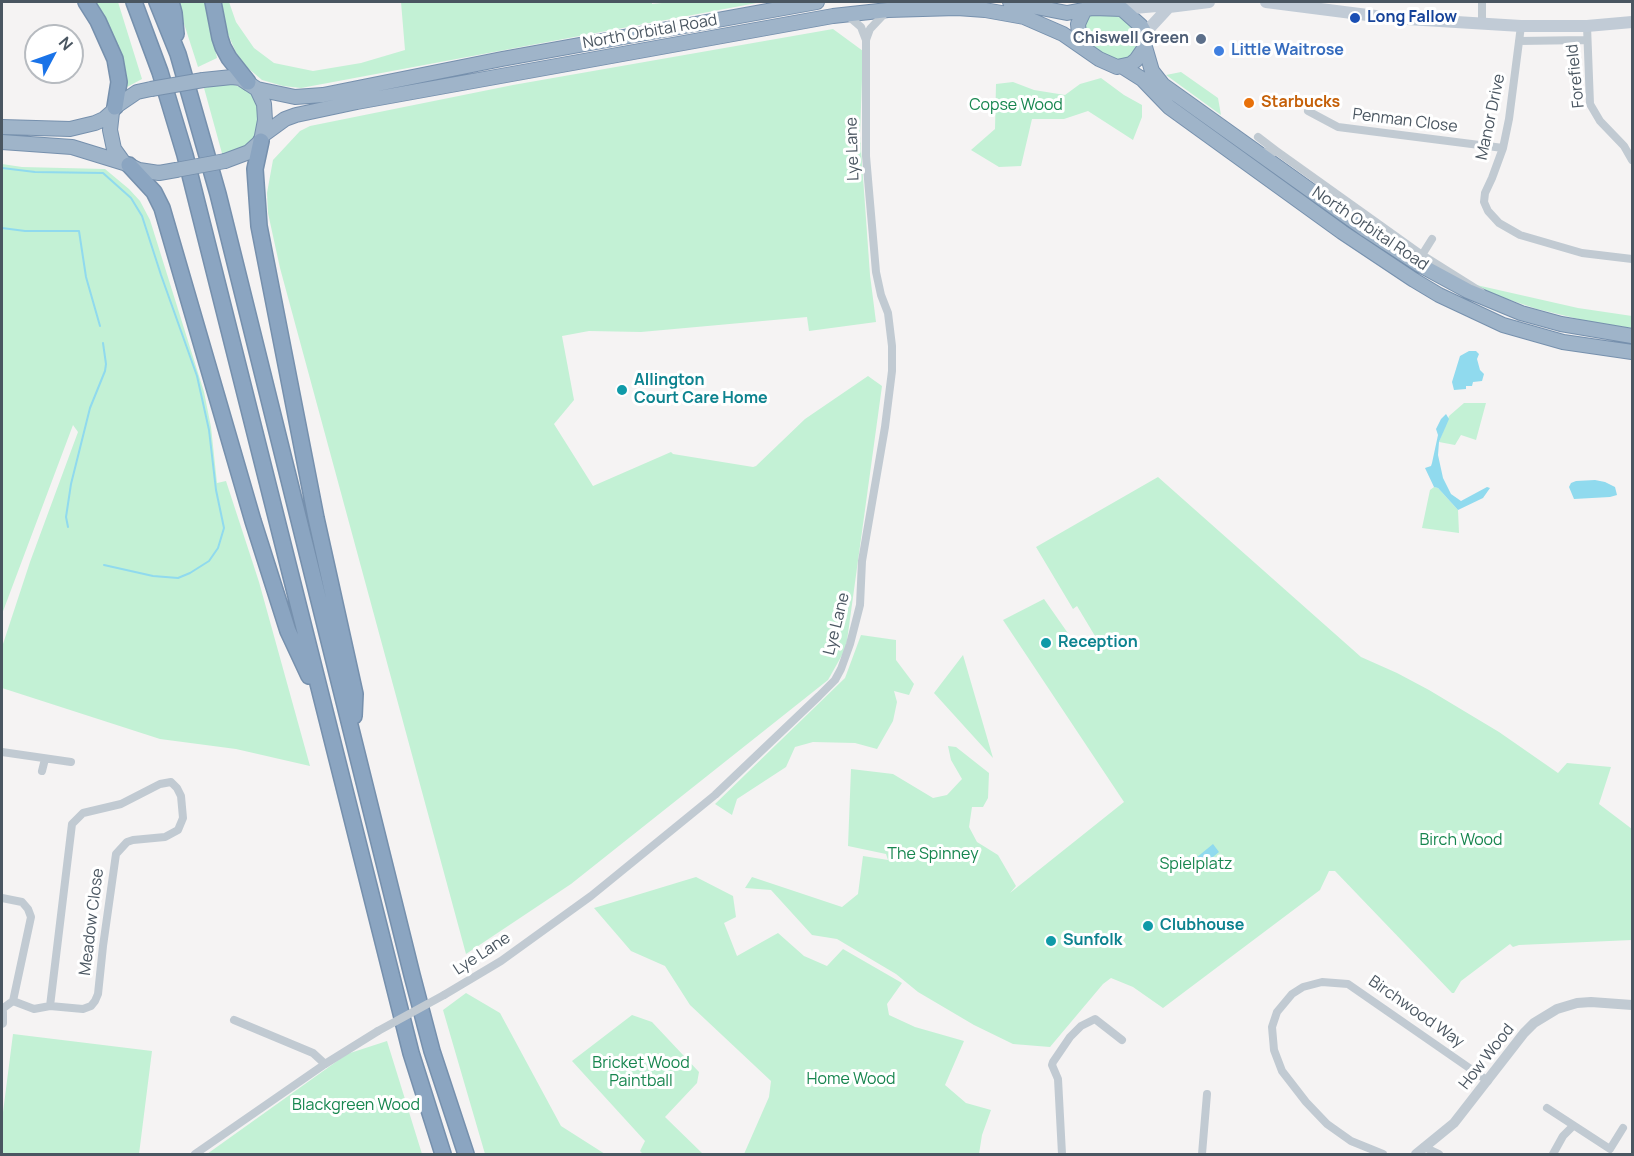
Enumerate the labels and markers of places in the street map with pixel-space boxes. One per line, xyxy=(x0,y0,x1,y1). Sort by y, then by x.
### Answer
place label: Long Fallow xyxy=(1367,8,1457,28)
marker: Long Fallow xyxy=(1348,11,1362,25)
place label: Chiswell Green xyxy=(1073,29,1189,49)
marker: Chiswell Green xyxy=(1194,32,1208,46)
place label: Little Waitrose xyxy=(1231,41,1344,61)
marker: Little Waitrose xyxy=(1212,44,1226,58)
place label: Starbucks xyxy=(1261,93,1340,113)
marker: Starbucks xyxy=(1242,96,1256,110)
place label: Allington Court Care Home xyxy=(634,371,768,409)
marker: Allington Court Care Home xyxy=(615,383,629,397)
place label: Reception xyxy=(1058,633,1138,653)
marker: Reception xyxy=(1039,636,1053,650)
place label: Clubhouse xyxy=(1160,916,1244,936)
marker: Clubhouse xyxy=(1141,919,1155,933)
place label: Sunfolk xyxy=(1063,931,1122,951)
marker: Sunfolk xyxy=(1044,934,1058,948)

